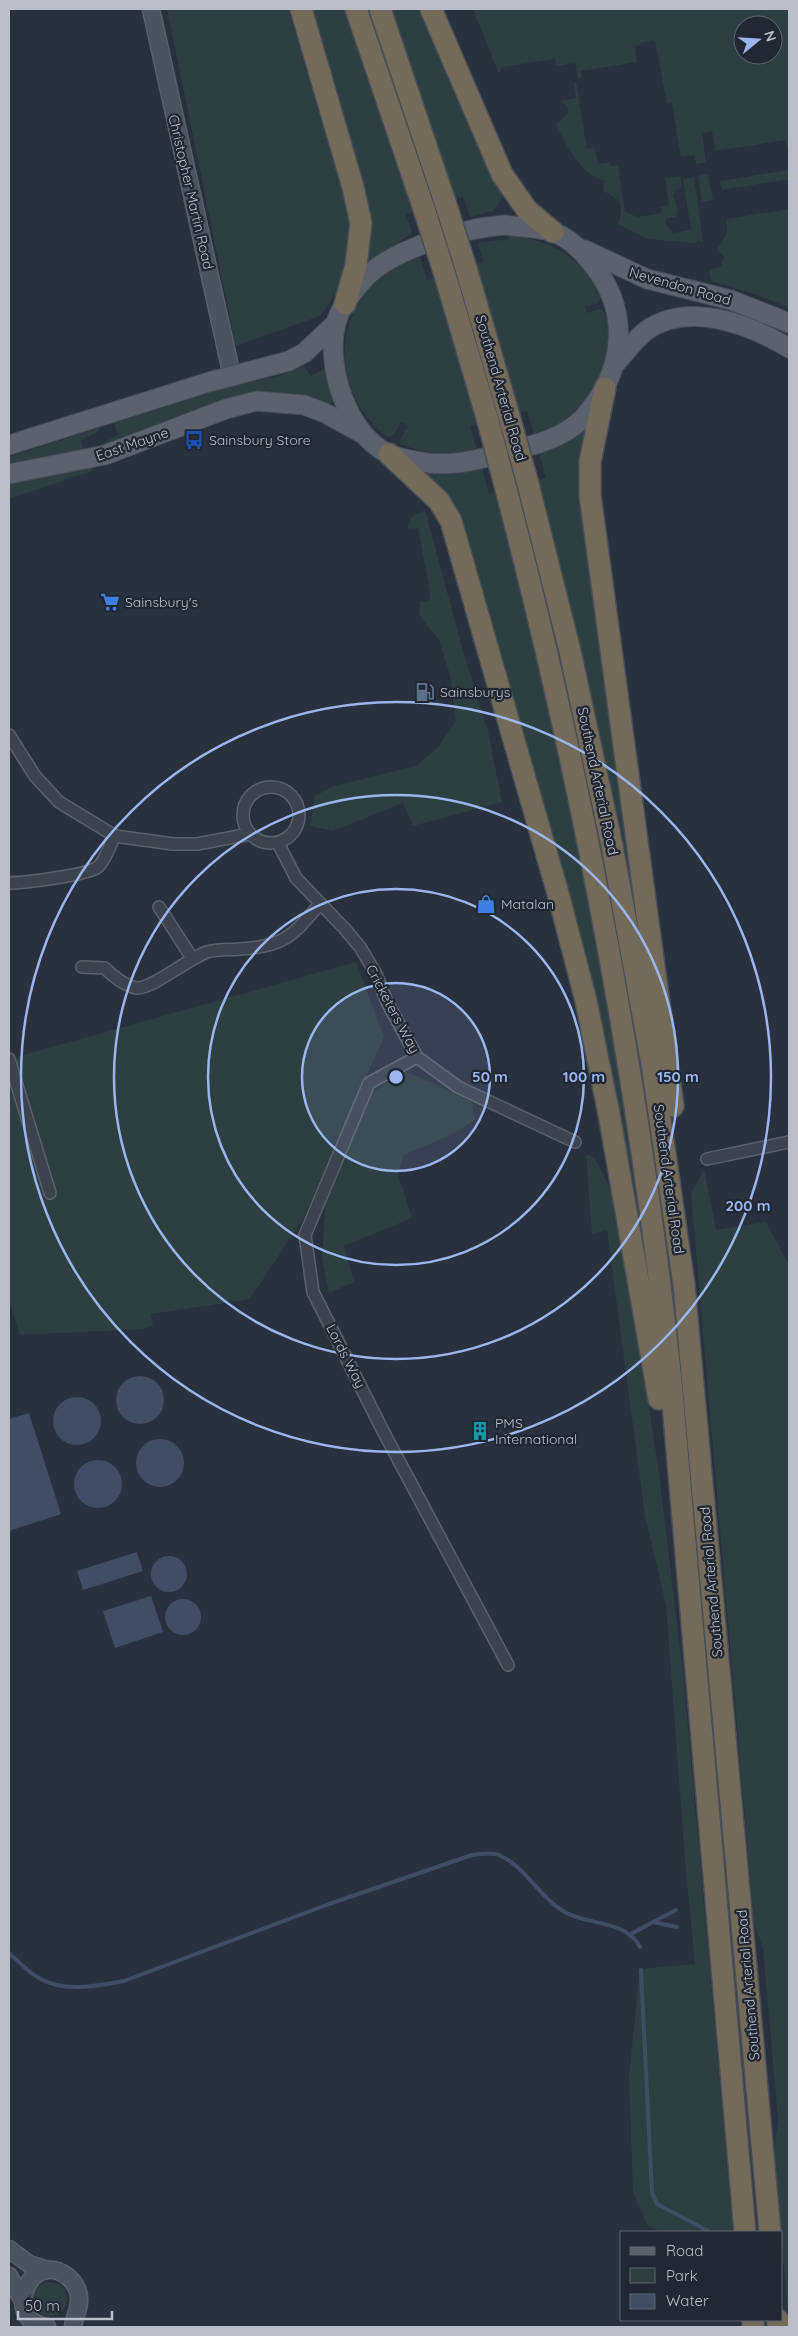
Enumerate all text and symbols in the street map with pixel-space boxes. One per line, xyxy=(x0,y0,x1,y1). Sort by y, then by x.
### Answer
north arrow xyxy=(733,15,783,65)
text: N xyxy=(760,28,781,44)
street label: Christopher Martin Road xyxy=(164,113,218,271)
street label: Nevendon Road xyxy=(627,263,733,309)
street label: Southend Arterial Road xyxy=(472,313,530,463)
street label: East Mayne xyxy=(93,423,171,465)
bus stop icon: Sainsbury Store xyxy=(183,429,205,451)
place label: Sainsbury Store xyxy=(209,431,311,449)
supermarket icon: Sainsbury's xyxy=(99,591,121,613)
place label: Sainsbury's xyxy=(125,593,198,611)
fuel station icon: Sainsburys xyxy=(414,681,436,703)
place label: Sainsburys xyxy=(440,683,510,701)
street label: Southend Arterial Road xyxy=(574,705,622,857)
shop icon: Matalan xyxy=(475,893,497,915)
place label: Matalan xyxy=(501,895,554,913)
street label: Cricketers Way xyxy=(362,961,424,1057)
text: 50 m xyxy=(472,1067,508,1086)
text: 100 m xyxy=(563,1067,605,1086)
text: 150 m xyxy=(657,1067,699,1086)
centre of rings xyxy=(387,1068,405,1086)
street label: Southend Arterial Road xyxy=(650,1103,688,1255)
text: 200 m xyxy=(726,1196,771,1215)
street label: Lords Way xyxy=(322,1321,370,1391)
place label: PMS International xyxy=(495,1414,577,1448)
building icon: PMS International xyxy=(469,1420,491,1442)
street label: Southend Arterial Road xyxy=(695,1506,727,1658)
street label: Southend Arterial Road xyxy=(732,1909,764,2061)
legend xyxy=(620,2231,783,2321)
text: Road xyxy=(666,2241,703,2260)
text: Park xyxy=(666,2266,698,2285)
scale bar xyxy=(18,2288,111,2320)
text: Water xyxy=(666,2291,709,2310)
text: 50 m xyxy=(25,2296,60,2315)

